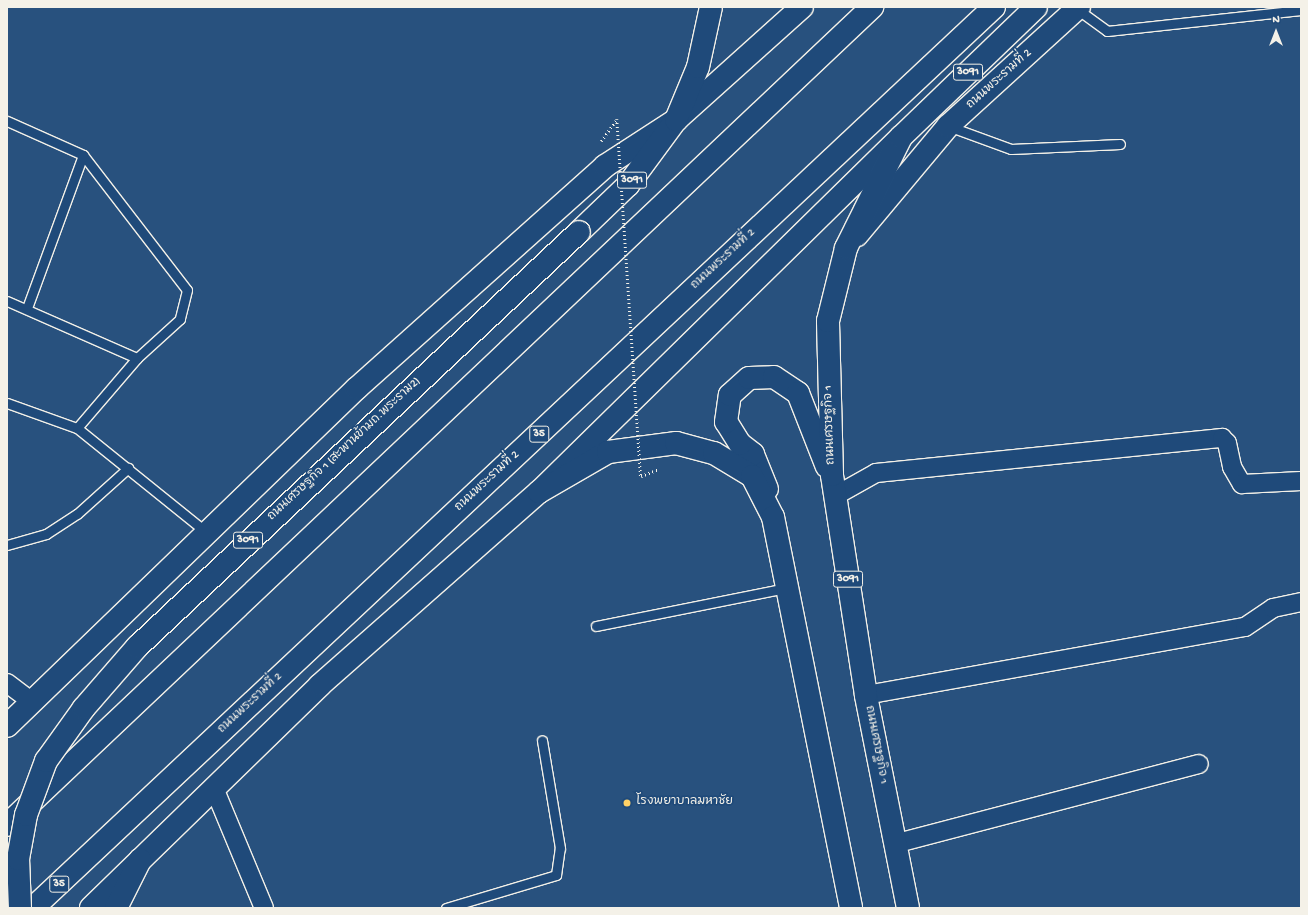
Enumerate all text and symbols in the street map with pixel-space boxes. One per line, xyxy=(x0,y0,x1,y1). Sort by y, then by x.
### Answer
north arrow xyxy=(1256,12,1296,52)
text: N xyxy=(1272,14,1280,26)
street label: ถนนพระรามที่ 2 xyxy=(964,47,1036,113)
road number: 3091 xyxy=(953,63,983,81)
road number: 3091 xyxy=(617,171,647,189)
street label: ถนนพระรามที่ 2 xyxy=(689,227,759,293)
street label: ถนนเศรษฐกิจ 1 (สะพานข้ามถ.พระราม2) xyxy=(266,375,424,525)
street label: ถนนเศรษฐกิจ 1 xyxy=(822,385,840,465)
road number: 35 xyxy=(529,425,549,443)
street label: ถนนพระรามที่ 2 xyxy=(453,449,523,515)
road number: 3091 xyxy=(233,531,263,549)
road number: 3091 xyxy=(833,570,863,588)
street label: ถนนพระรามที่ 2 xyxy=(216,671,286,737)
street label: ถนนเศรษฐกิจ 1 xyxy=(860,705,890,785)
place label: โรงพยาบาลมหาชัย xyxy=(636,796,733,810)
marker: โรงพยาบาลมหาชัย xyxy=(621,797,633,809)
road number: 35 xyxy=(49,875,69,893)

